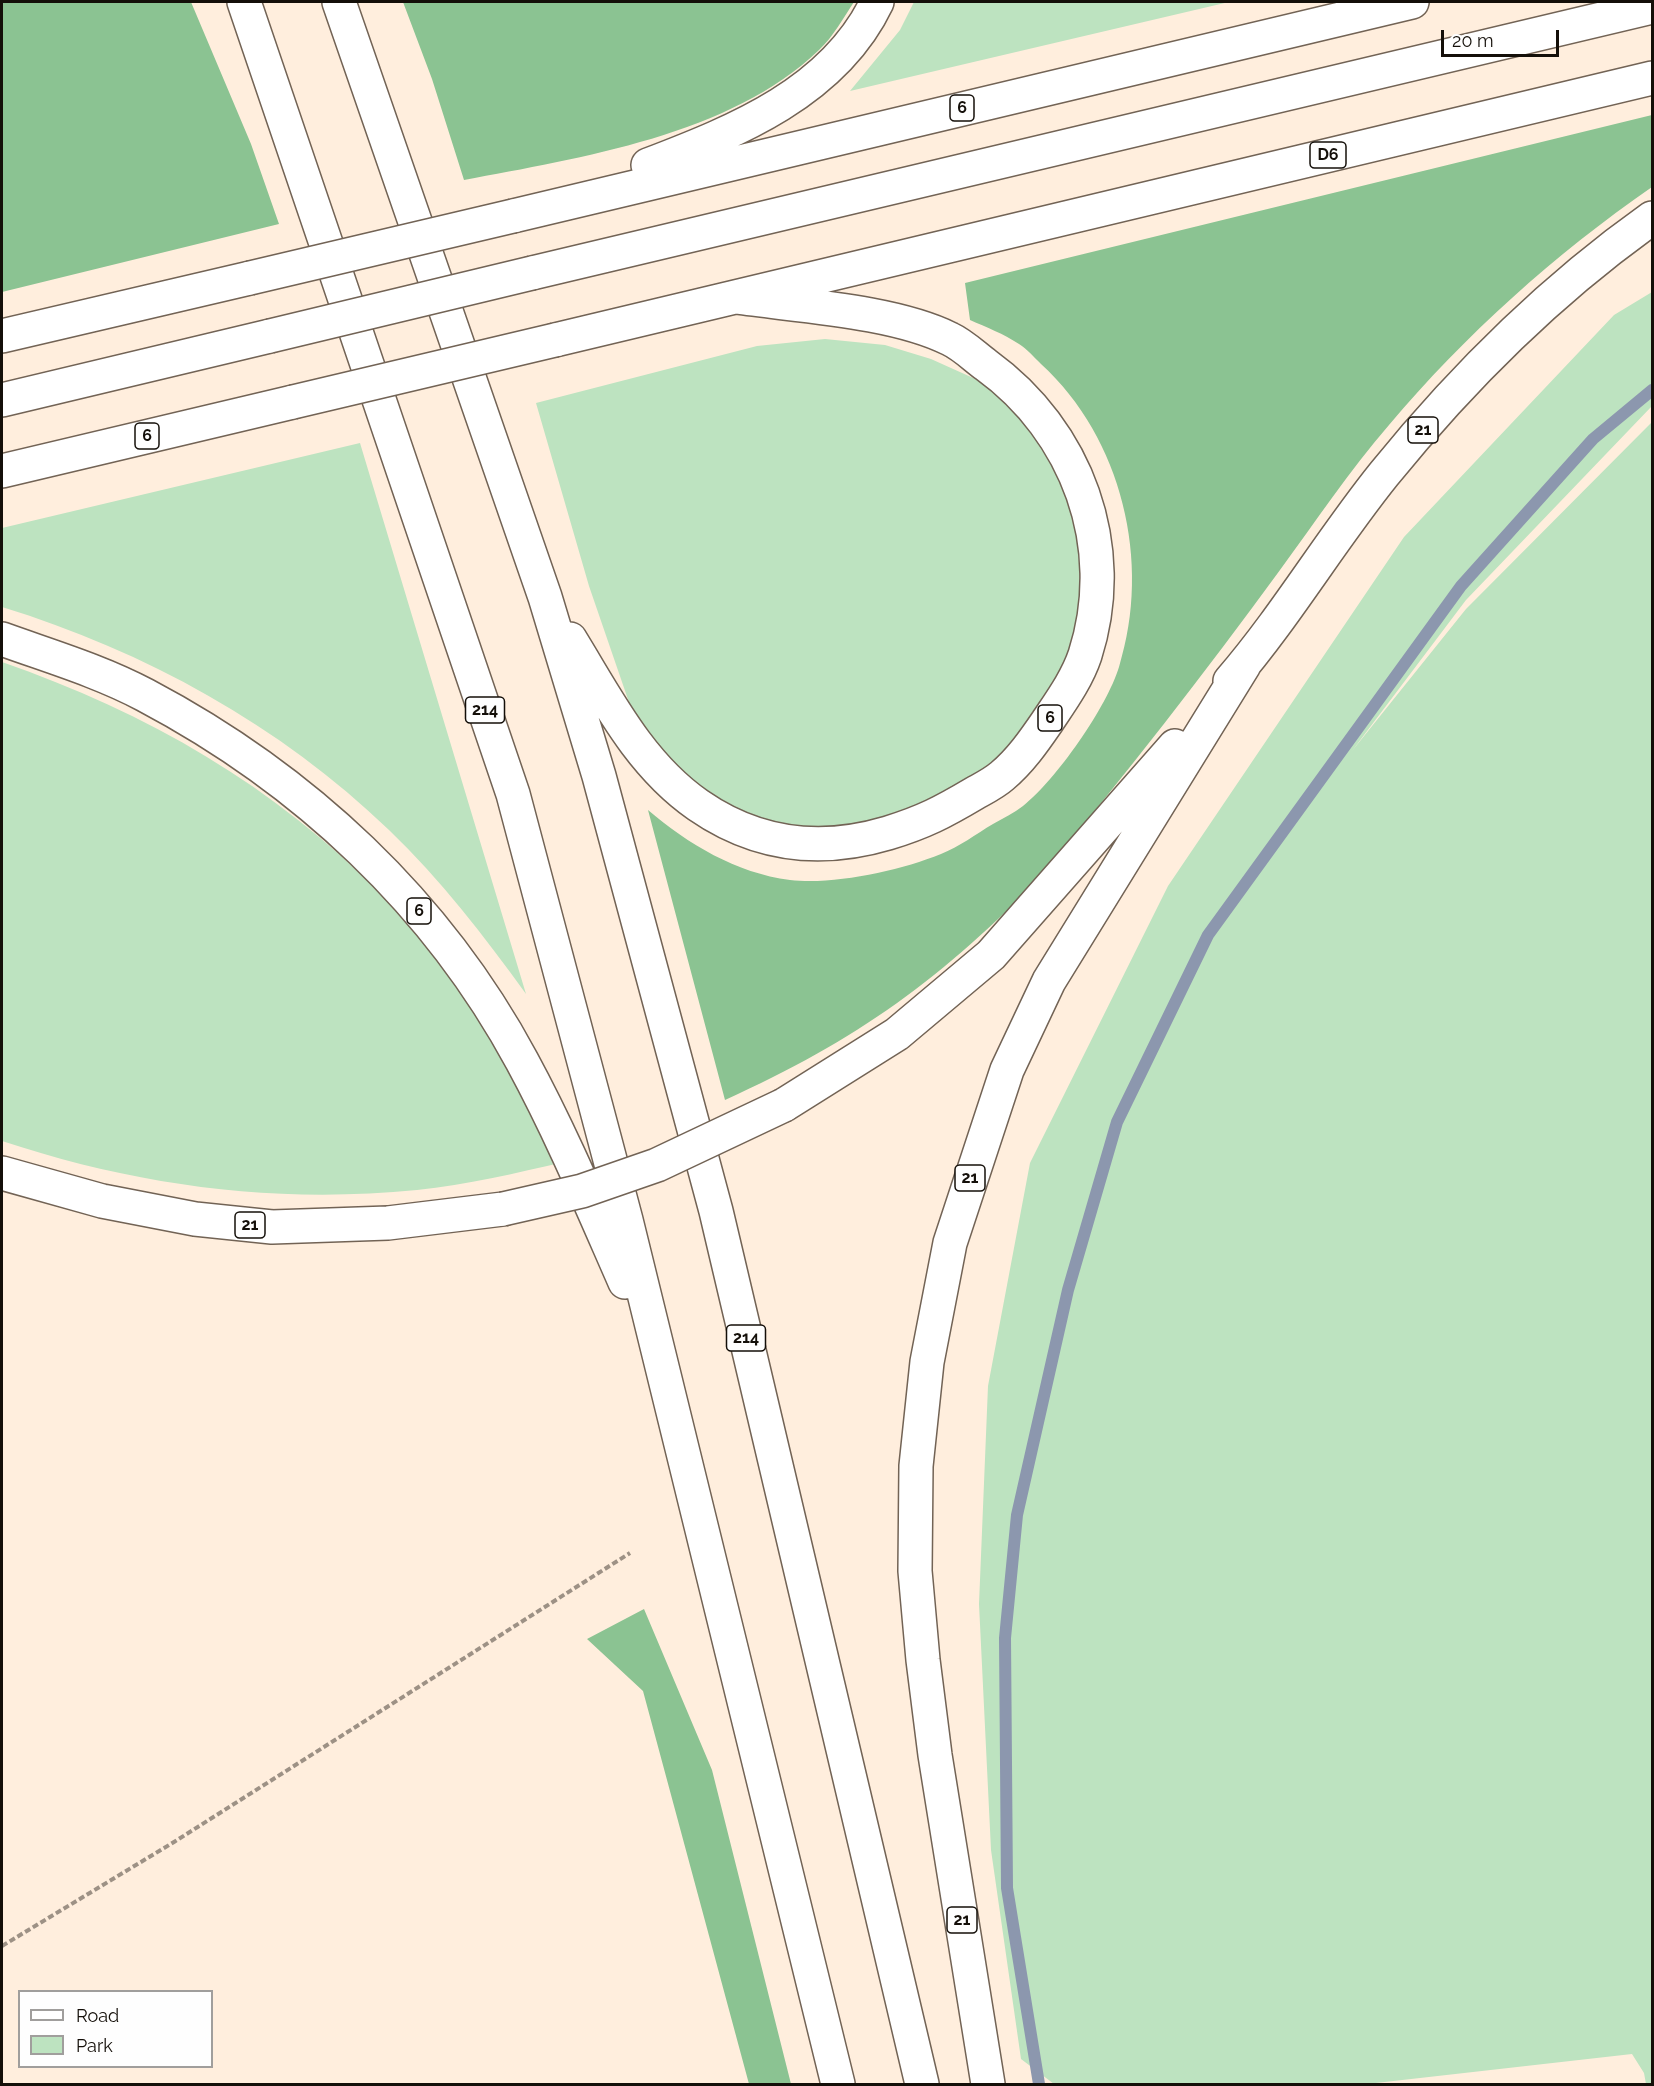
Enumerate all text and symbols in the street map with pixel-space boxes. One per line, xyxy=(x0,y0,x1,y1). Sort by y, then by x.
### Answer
scale bar xyxy=(1444,18,1562,56)
text: 20 m xyxy=(1452,30,1494,51)
road number: 6 xyxy=(950,95,974,121)
road number: D6 xyxy=(1310,142,1346,168)
road number: 21 xyxy=(1408,417,1438,443)
road number: 6 xyxy=(135,423,159,449)
road number: 214 xyxy=(466,697,504,723)
road number: 6 xyxy=(1038,705,1062,731)
road number: 6 xyxy=(407,898,431,924)
road number: 21 xyxy=(955,1165,985,1191)
road number: 21 xyxy=(235,1212,265,1238)
road number: 214 xyxy=(726,1325,766,1351)
road number: 21 xyxy=(947,1907,977,1933)
legend xyxy=(18,1990,213,2068)
text: Road xyxy=(76,2005,119,2026)
text: Park xyxy=(76,2035,113,2056)

